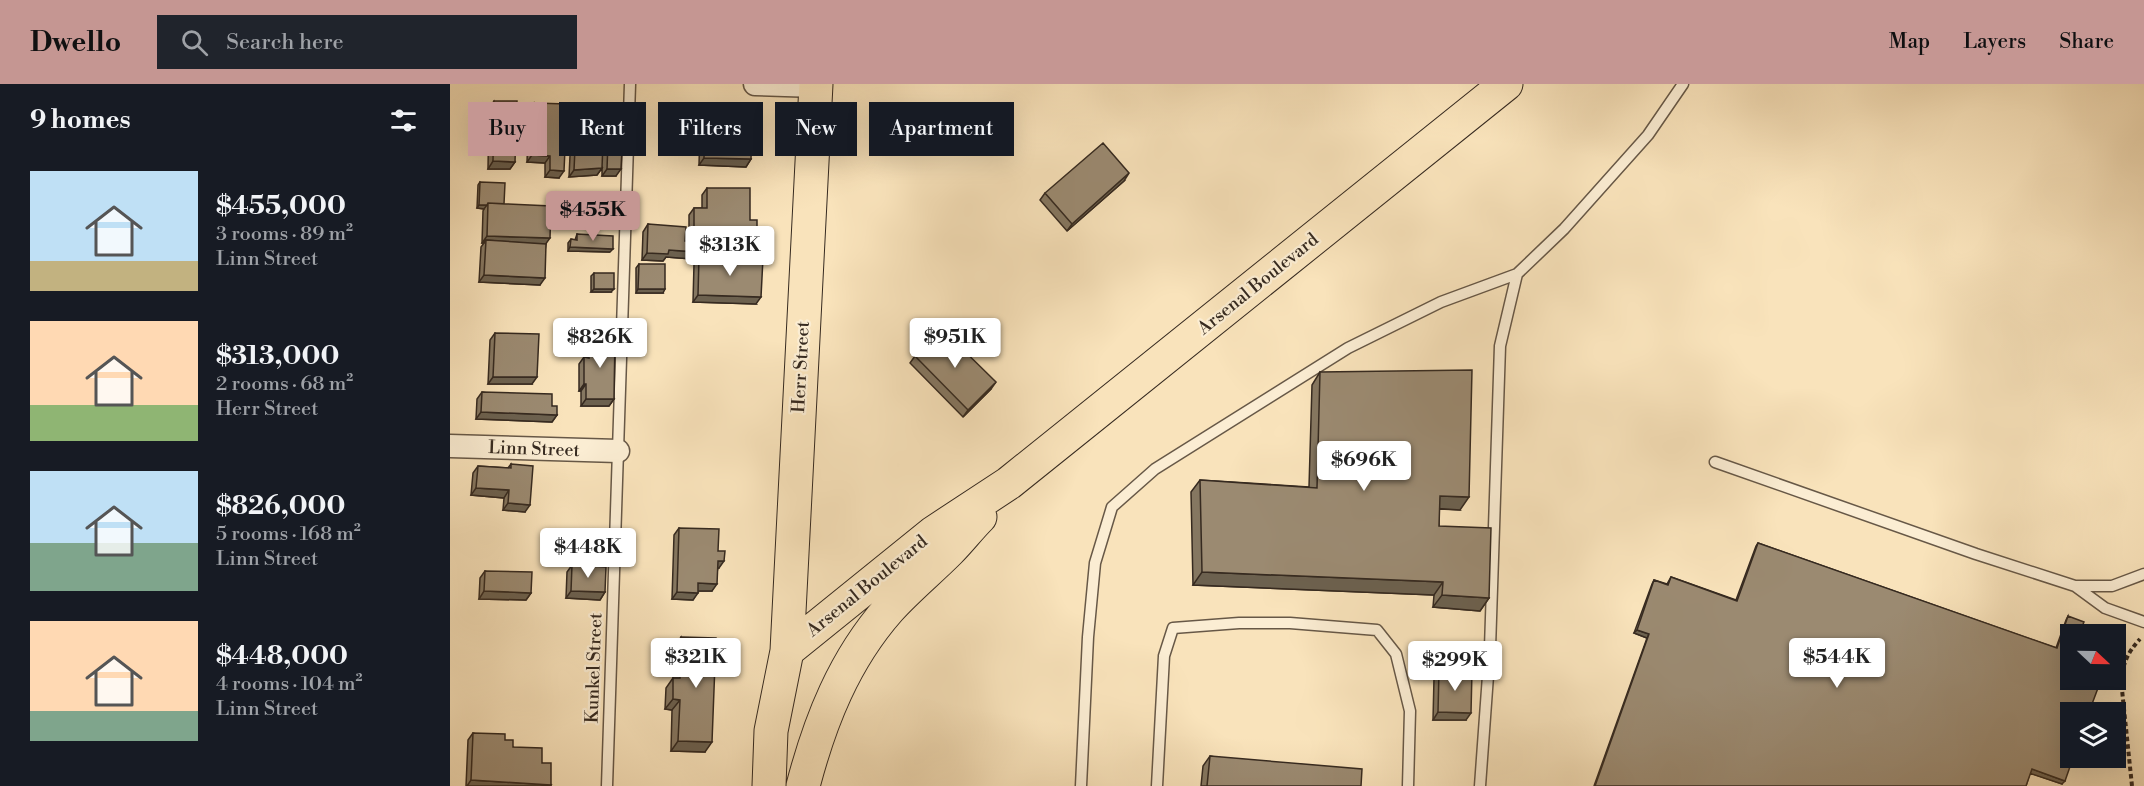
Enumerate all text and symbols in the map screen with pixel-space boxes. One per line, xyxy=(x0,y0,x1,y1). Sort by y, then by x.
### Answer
search box xyxy=(157,15,577,69)
text: Dwello xyxy=(30,25,121,60)
icon: search xyxy=(178,26,211,59)
text: Search here xyxy=(226,29,344,56)
text: Map xyxy=(1889,29,1930,55)
text: Layers xyxy=(1963,29,2026,55)
text: Share xyxy=(2059,29,2114,55)
chip: Buy xyxy=(468,102,547,156)
chip: Rent xyxy=(559,102,646,156)
chip: Filters xyxy=(658,102,763,156)
chip: New xyxy=(775,102,857,156)
chip: Apartment xyxy=(869,102,1014,156)
text: 9 homes xyxy=(30,104,131,136)
icon: filters xyxy=(387,104,420,137)
text: $455,000 xyxy=(216,190,346,222)
pin: $455K xyxy=(551,191,635,242)
icon: home xyxy=(78,195,150,267)
text: $455K xyxy=(560,198,626,223)
text: 3 rooms · 89 m² xyxy=(216,222,353,247)
pin: $313K xyxy=(688,226,772,277)
street label: Arsenal Boulevard xyxy=(1192,228,1324,341)
text: $313K xyxy=(699,233,761,258)
text: Linn Street xyxy=(216,247,318,272)
pin: $826K xyxy=(558,318,642,369)
pin: $951K xyxy=(913,318,997,369)
street label: Herr Street xyxy=(787,320,815,414)
text: $826K xyxy=(567,325,633,350)
text: $951K xyxy=(924,325,986,350)
text: $313,000 xyxy=(216,340,339,372)
icon: home xyxy=(78,345,150,417)
text: 2 rooms · 68 m² xyxy=(216,372,353,397)
text: Herr Street xyxy=(216,397,318,422)
street label: Linn Street xyxy=(488,436,581,462)
pin: $696K xyxy=(1322,441,1406,492)
text: $696K xyxy=(1331,448,1397,473)
text: $826,000 xyxy=(216,490,345,522)
icon: home xyxy=(78,495,150,567)
text: 5 rooms · 168 m² xyxy=(216,522,361,547)
pin: $448K xyxy=(546,528,630,579)
street label: Arsenal Boulevard xyxy=(801,530,933,643)
text: $448K xyxy=(554,535,622,560)
text: Linn Street xyxy=(216,547,318,572)
street label: Kunkel Street xyxy=(581,612,607,724)
north arrow xyxy=(2060,624,2126,690)
map controls xyxy=(2060,624,2126,768)
pin: $321K xyxy=(654,638,738,689)
pin: $544K xyxy=(1795,638,1879,689)
text: $448,000 xyxy=(216,640,348,672)
pin: $299K xyxy=(1413,641,1497,692)
icon: home xyxy=(78,645,150,717)
text: $321K xyxy=(665,645,727,670)
text: $544K xyxy=(1803,645,1871,670)
text: $299K xyxy=(1422,648,1488,673)
text: 4 rooms · 104 m² xyxy=(216,672,363,697)
text: Linn Street xyxy=(216,697,318,722)
button: layers xyxy=(2060,702,2126,768)

